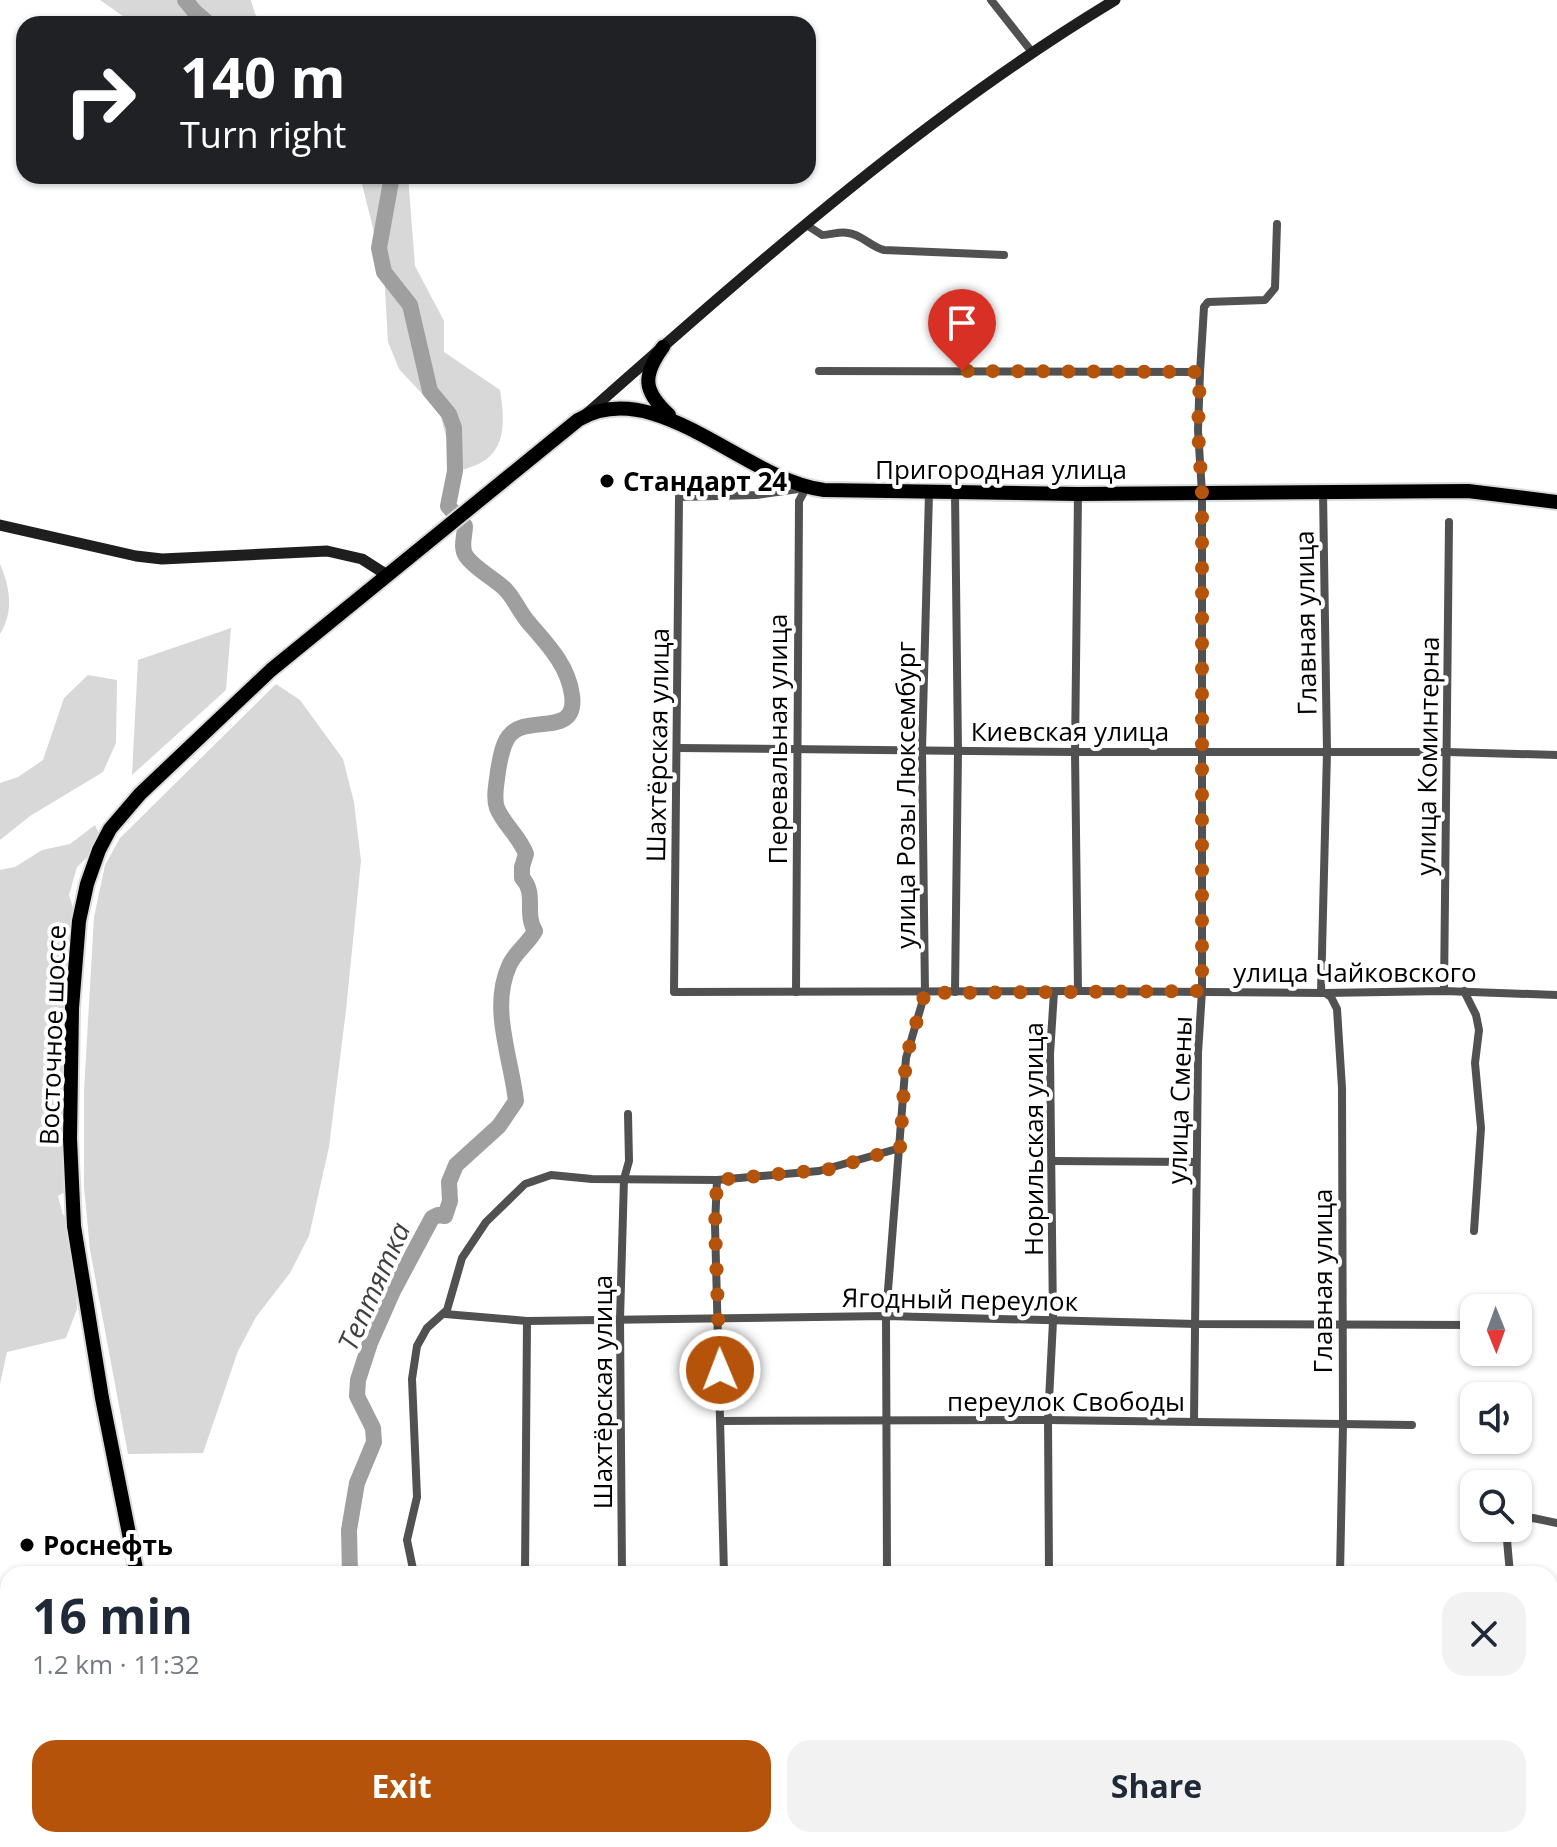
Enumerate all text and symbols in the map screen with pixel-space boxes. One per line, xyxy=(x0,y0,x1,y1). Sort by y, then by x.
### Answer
text: 140 m xyxy=(180,38,346,114)
icon: right xyxy=(48,48,152,152)
text: Turn right xyxy=(180,110,346,159)
pin xyxy=(928,289,996,371)
icon: arrive xyxy=(940,301,984,345)
street label: Пригородная улица xyxy=(875,451,1127,487)
place label: Стандарт 24 xyxy=(623,463,787,499)
marker: Стандарт 24 xyxy=(598,472,616,490)
street label: Главная улица xyxy=(1285,530,1325,716)
street label: Перевальная улица xyxy=(759,614,795,864)
street label: Шахтёрская улица xyxy=(637,628,677,862)
street label: улица Коминтерна xyxy=(1407,636,1447,876)
street label: улица Розы Люксембург xyxy=(887,641,923,949)
street label: Киевская улица xyxy=(971,713,1169,749)
street label: Восточное шоссе xyxy=(30,924,74,1146)
street label: улица Чайковского xyxy=(1233,954,1477,990)
street label: улица Смены xyxy=(1158,1015,1200,1185)
street label: Норильская улица xyxy=(1015,1022,1051,1256)
street label: Главная улица xyxy=(1304,1189,1340,1373)
water label: Тептятка xyxy=(328,1216,418,1356)
street label: Шахтёрская улица xyxy=(584,1275,620,1509)
street label: Ягодный переулок xyxy=(842,1279,1079,1319)
north arrow xyxy=(1460,1294,1532,1366)
map controls xyxy=(1460,1294,1532,1542)
position arrow xyxy=(678,1328,762,1412)
button: sound xyxy=(1460,1382,1532,1454)
street label: переулок Свободы xyxy=(947,1383,1185,1419)
button: search xyxy=(1460,1470,1532,1542)
place label: Роснефть xyxy=(43,1527,173,1563)
marker: Роснефть xyxy=(18,1536,36,1554)
text: 16 min xyxy=(32,1583,193,1648)
button: close xyxy=(1442,1592,1526,1676)
text: 1.2 km · 11:32 xyxy=(32,1646,200,1682)
button: Exit xyxy=(32,1740,771,1832)
button: Share xyxy=(787,1740,1526,1832)

